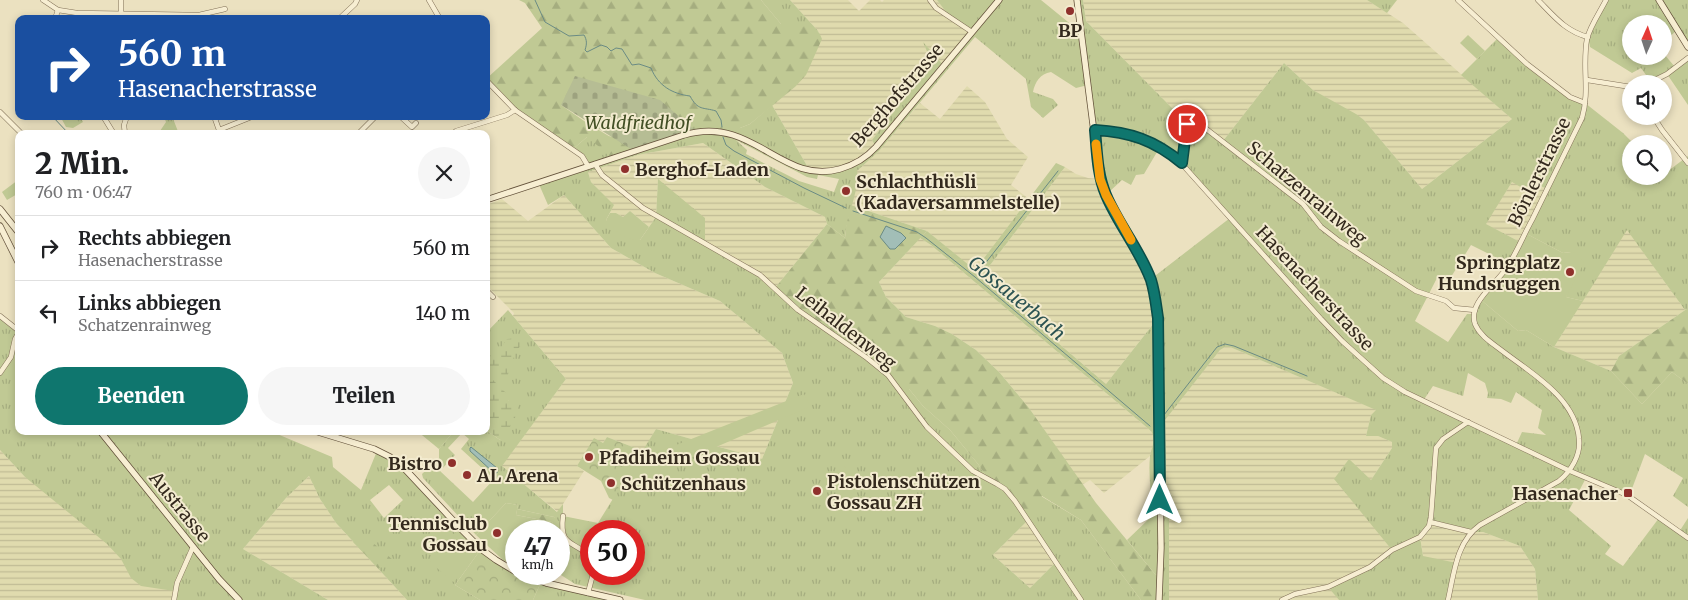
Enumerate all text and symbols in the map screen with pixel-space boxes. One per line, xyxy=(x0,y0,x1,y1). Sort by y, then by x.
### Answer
marker: BP xyxy=(1064,5,1076,17)
north arrow xyxy=(1622,15,1672,65)
map controls xyxy=(1622,15,1672,185)
place label: BP xyxy=(1058,19,1082,42)
text: 560 m xyxy=(118,32,226,76)
icon: right xyxy=(35,35,100,100)
street label: Berghofstrasse xyxy=(846,38,948,152)
text: Hasenacherstrasse xyxy=(118,75,317,103)
button: sound xyxy=(1622,75,1672,125)
pin xyxy=(1166,103,1208,145)
icon: arrive xyxy=(1173,110,1201,138)
park label: Waldfriedhof xyxy=(585,111,693,134)
street label: Bönlerstrasse xyxy=(1503,114,1575,230)
button: search xyxy=(1622,135,1672,185)
street label: Schatzenrainweg xyxy=(1242,136,1372,250)
text: 2 Min. xyxy=(35,144,129,182)
button: close xyxy=(418,147,470,199)
place label: Berghof-Laden xyxy=(635,158,769,181)
marker: Berghof-Laden xyxy=(619,163,631,175)
place label: Schlachthüsli (Kadaversammelstelle) xyxy=(856,170,1060,214)
text: 760 m · 06:47 xyxy=(35,182,132,202)
marker: Schlachthüsli (Kadaversammelstelle) xyxy=(840,185,852,197)
street label: Hasenacherstrasse xyxy=(1251,221,1379,355)
text: Rechts abbiegen xyxy=(78,226,231,250)
icon: right xyxy=(35,234,63,262)
text: 560 m xyxy=(412,236,470,260)
text: Hasenacherstrasse xyxy=(78,250,223,270)
water label: Gossauerbach xyxy=(964,250,1070,346)
place label: Springplatz Hundsruggen xyxy=(1438,251,1560,295)
marker: Springplatz Hundsruggen xyxy=(1564,266,1576,278)
street label: Leihaldenweg xyxy=(791,282,901,374)
text: Links abbiegen xyxy=(78,291,221,315)
icon: left xyxy=(35,299,63,327)
text: 140 m xyxy=(415,301,470,325)
text: Schatzenrainweg xyxy=(78,315,211,335)
button: Beenden xyxy=(35,367,248,425)
button: Teilen xyxy=(258,367,470,425)
place label: Pfadiheim Gossau xyxy=(599,446,760,469)
marker: Pfadiheim Gossau xyxy=(583,451,595,463)
place label: Bistro xyxy=(388,452,442,475)
marker: Bistro xyxy=(446,457,458,469)
place label: AL Arena xyxy=(476,464,558,487)
street label: Austrasse xyxy=(144,466,215,547)
marker: AL Arena xyxy=(461,469,473,481)
place label: Pistolenschützen Gossau ZH xyxy=(827,470,980,514)
place label: Schützenhaus xyxy=(621,472,746,495)
position arrow xyxy=(1133,473,1185,525)
marker: Schützenhaus xyxy=(605,477,617,489)
place label: Hasenacher xyxy=(1513,482,1618,505)
marker: Pistolenschützen Gossau ZH xyxy=(811,485,823,497)
marker: Hasenacher xyxy=(1622,487,1634,499)
place label: Tennisclub Gossau xyxy=(388,512,487,556)
speed limit sign: 50 xyxy=(580,520,645,585)
marker: Tennisclub Gossau xyxy=(491,527,503,539)
text: 47 xyxy=(523,530,552,562)
text: km/h xyxy=(522,557,553,572)

